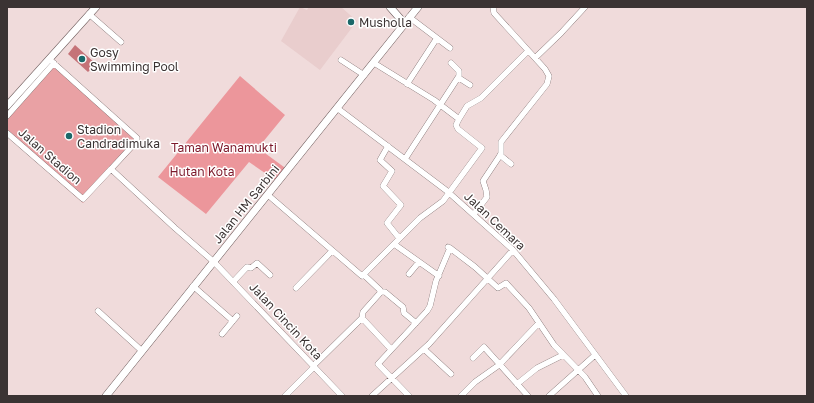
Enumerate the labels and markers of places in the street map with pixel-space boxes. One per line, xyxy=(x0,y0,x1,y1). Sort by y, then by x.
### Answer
place label: Musholla xyxy=(359,15,412,30)
marker: Musholla xyxy=(346,17,356,27)
place label: Gosy Swimming Pool xyxy=(90,45,179,74)
marker: Gosy Swimming Pool xyxy=(77,54,87,64)
place label: Stadion Candradimuka xyxy=(77,122,160,151)
marker: Stadion Candradimuka xyxy=(64,131,74,141)

